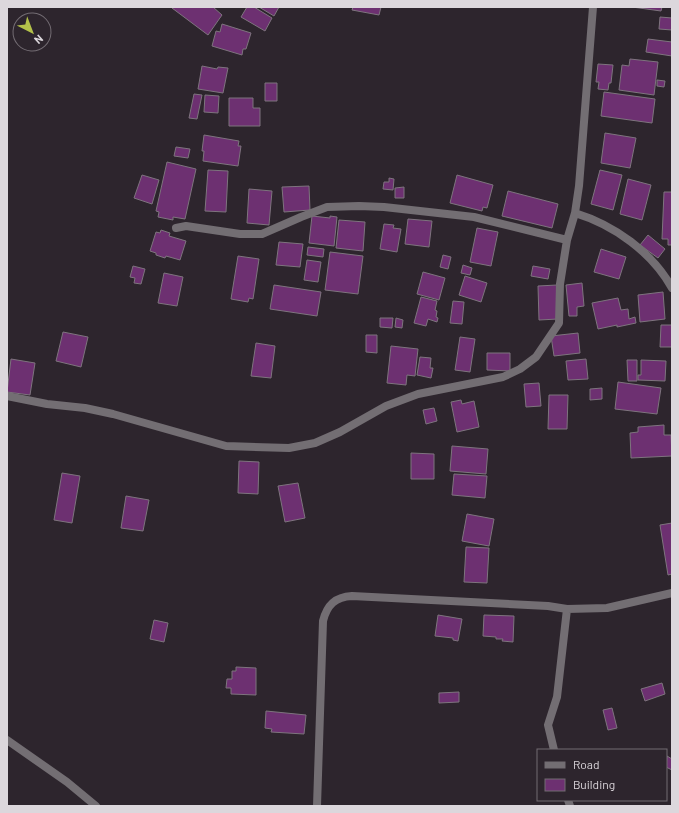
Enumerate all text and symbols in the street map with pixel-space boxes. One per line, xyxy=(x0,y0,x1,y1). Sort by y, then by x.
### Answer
north arrow xyxy=(12,12,52,52)
text: N xyxy=(32,33,46,47)
legend xyxy=(537,749,667,801)
text: Road xyxy=(573,757,600,771)
text: Building xyxy=(573,777,615,791)

